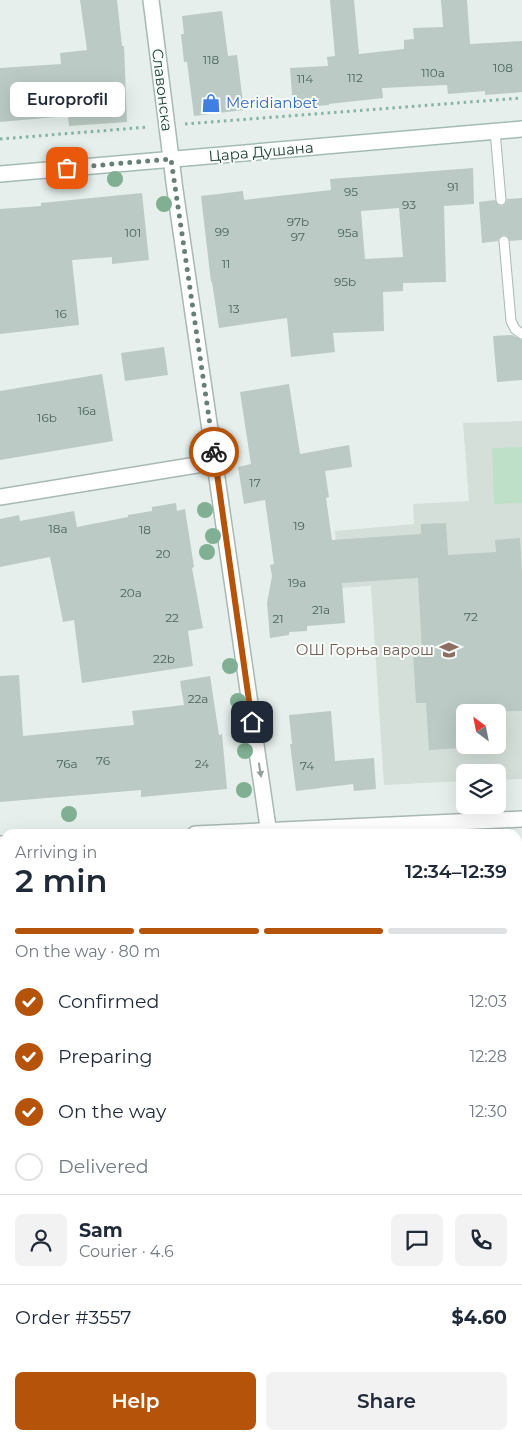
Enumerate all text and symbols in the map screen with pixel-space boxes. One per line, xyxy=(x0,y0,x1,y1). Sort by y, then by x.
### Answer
street label: Славонска xyxy=(148,48,177,132)
house number: 118 xyxy=(203,52,220,67)
house number: 108 xyxy=(493,60,513,75)
house number: 110a xyxy=(421,65,445,80)
house number: 112 xyxy=(347,70,363,85)
house number: 114 xyxy=(297,71,313,86)
callout: Europrofil xyxy=(10,83,124,118)
text: Europrofil xyxy=(27,90,108,109)
shop icon: Meridianbet xyxy=(200,92,222,114)
place label: Meridianbet xyxy=(226,93,318,112)
street label: Цара Душана xyxy=(208,137,314,166)
pin xyxy=(46,147,88,189)
icon: bag xyxy=(53,154,81,182)
house number: 91 xyxy=(447,179,459,194)
house number: 95 xyxy=(344,184,358,199)
house number: 93 xyxy=(402,197,416,212)
house number: 97b xyxy=(287,214,309,229)
house number: 99 xyxy=(215,224,229,239)
house number: 101 xyxy=(125,225,141,240)
house number: 95a xyxy=(337,225,359,240)
house number: 97 xyxy=(291,229,305,244)
house number: 11 xyxy=(222,256,230,271)
house number: 95b xyxy=(334,274,356,289)
house number: 13 xyxy=(228,301,240,316)
house number: 16 xyxy=(55,306,67,321)
house number: 16a xyxy=(78,403,96,418)
house number: 16b xyxy=(37,410,57,425)
courier xyxy=(189,427,239,477)
icon: bike xyxy=(200,438,228,466)
house number: 17 xyxy=(249,475,261,490)
house number: 19 xyxy=(293,518,305,533)
house number: 18a xyxy=(48,521,68,536)
house number: 18 xyxy=(139,522,151,537)
house number: 20 xyxy=(156,546,170,561)
house number: 19a xyxy=(288,575,306,590)
house number: 20a xyxy=(120,585,142,600)
house number: 21a xyxy=(312,602,330,617)
house number: 72 xyxy=(464,609,478,624)
house number: 22 xyxy=(165,610,179,625)
house number: 21 xyxy=(272,611,284,626)
school or university icon: ОШ Горња варош xyxy=(438,639,460,661)
place label: ОШ Горња варош xyxy=(296,640,434,659)
house number: 22b xyxy=(153,651,175,666)
house number: 22a xyxy=(188,691,208,706)
pin xyxy=(231,701,273,743)
north arrow xyxy=(456,704,506,754)
map controls xyxy=(456,704,506,814)
icon: home xyxy=(238,708,266,736)
house number: 76 xyxy=(96,753,110,768)
house number: 76a xyxy=(56,756,78,771)
house number: 24 xyxy=(195,756,209,771)
house number: 74 xyxy=(300,758,314,773)
one-way arrow xyxy=(256,763,264,779)
button: layers xyxy=(456,764,506,814)
text: Arriving in xyxy=(15,843,97,862)
text: 12:34–12:39 xyxy=(405,860,507,883)
text: 2 min xyxy=(15,861,107,900)
text: On the way · 80 m xyxy=(15,942,161,961)
icon: check xyxy=(15,988,43,1016)
text: Confirmed xyxy=(58,990,159,1013)
text: 12:03 xyxy=(469,992,507,1011)
icon: check xyxy=(15,1043,43,1071)
text: Preparing xyxy=(58,1045,153,1068)
text: 12:28 xyxy=(469,1047,507,1066)
icon: check xyxy=(15,1098,43,1126)
text: On the way xyxy=(58,1100,166,1123)
text: 12:30 xyxy=(469,1102,507,1121)
text: Delivered xyxy=(58,1155,149,1178)
button: person xyxy=(15,1214,67,1266)
button: chat xyxy=(391,1214,443,1266)
button: phone xyxy=(455,1214,507,1266)
text: Sam xyxy=(79,1219,123,1242)
text: Courier · 4.6 xyxy=(79,1242,174,1261)
text: Order #3557 xyxy=(15,1306,131,1329)
text: $4.60 xyxy=(451,1306,507,1329)
button: Help xyxy=(15,1372,256,1430)
button: Share xyxy=(266,1372,507,1430)

